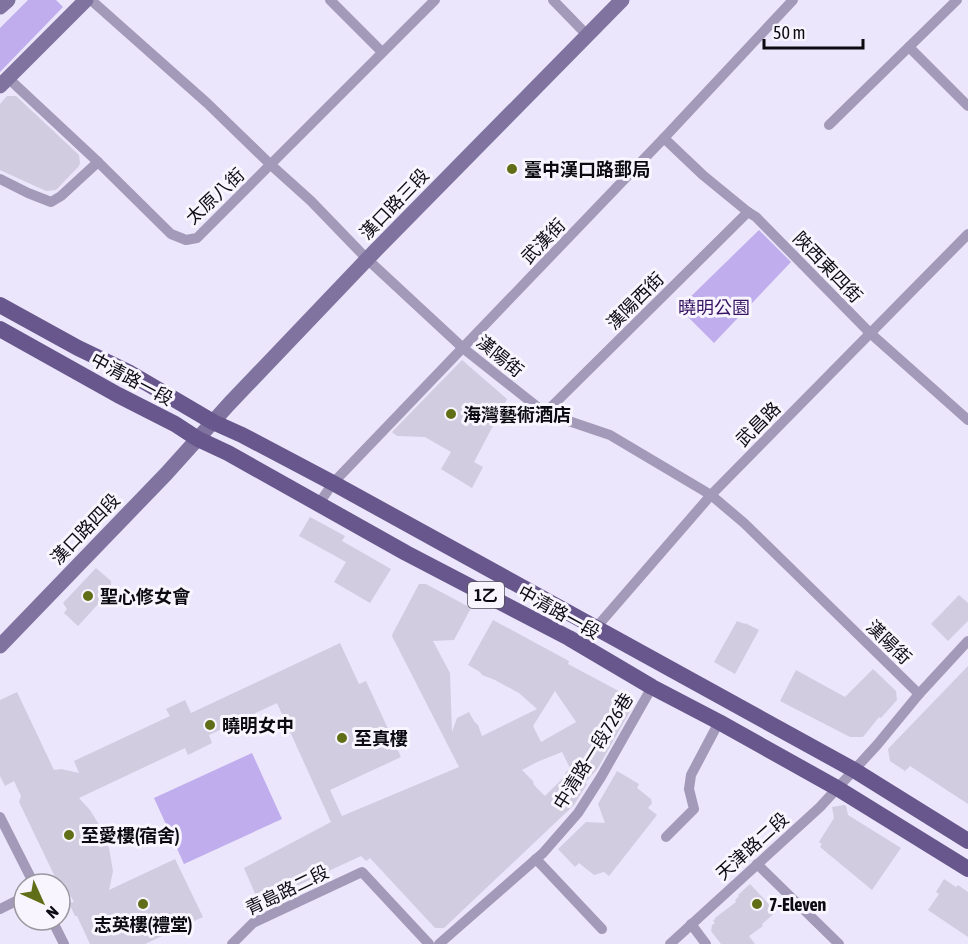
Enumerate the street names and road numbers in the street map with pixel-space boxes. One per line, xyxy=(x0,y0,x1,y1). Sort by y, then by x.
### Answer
street label: 太原八街 xyxy=(182,164,248,228)
street label: 漢口路三段 xyxy=(355,164,433,244)
street label: 武漢街 xyxy=(517,214,569,268)
street label: 陜西東四街 xyxy=(789,227,867,307)
street label: 漢陽西街 xyxy=(602,268,668,334)
street label: 漢陽街 xyxy=(472,331,528,381)
street label: 中清路一段 xyxy=(87,349,177,409)
street label: 武昌路 xyxy=(731,397,785,451)
street label: 漢口路四段 xyxy=(46,489,124,569)
street label: 中清路一段 xyxy=(515,581,603,643)
road number: 1乙 xyxy=(468,582,504,608)
street label: 漢陽街 xyxy=(862,616,916,668)
street label: 中清路一段726巷 xyxy=(549,689,637,813)
street label: 天津路二段 xyxy=(712,808,792,884)
street label: 青島路二段 xyxy=(242,861,332,919)

